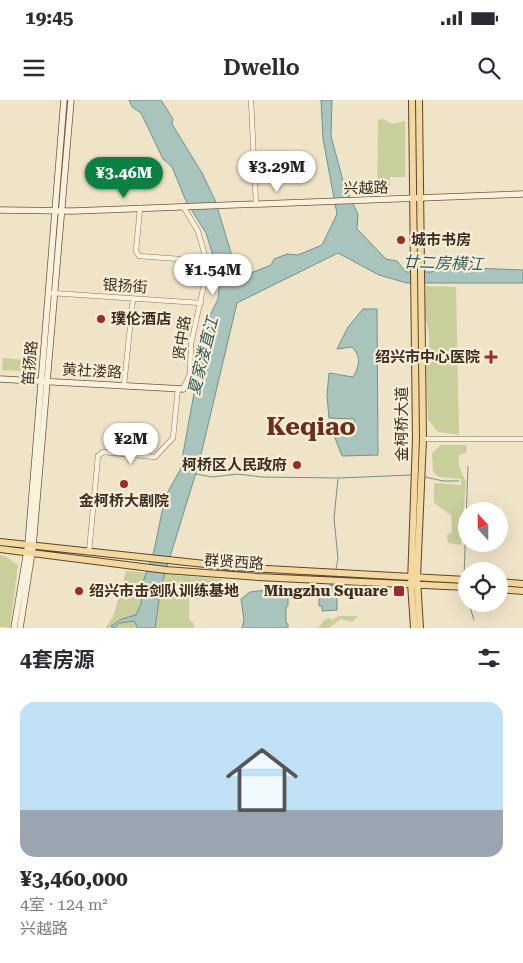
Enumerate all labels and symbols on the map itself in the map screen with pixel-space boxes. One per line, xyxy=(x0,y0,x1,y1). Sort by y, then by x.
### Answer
pin: ¥3.29M xyxy=(236,151,318,193)
pin: ¥3.46M xyxy=(83,156,165,199)
street label: 兴越路 xyxy=(343,179,389,197)
place label: 城市书房 xyxy=(411,231,471,249)
marker: 城市书房 xyxy=(395,234,407,246)
water label: 廿二房横江 xyxy=(403,252,485,274)
pin: ¥1.54M xyxy=(172,254,254,296)
street label: 银扬街 xyxy=(102,275,148,297)
place label: 璞伦酒店 xyxy=(111,310,171,328)
marker: 璞伦酒店 xyxy=(95,313,107,325)
water label: 夏家溇直江 xyxy=(184,313,222,397)
street label: 贤中路 xyxy=(170,314,194,362)
street label: 笛扬路 xyxy=(19,340,41,386)
place label: 绍兴市中心医院 xyxy=(375,348,480,366)
marker: 绍兴市中心医院 xyxy=(484,350,498,364)
street label: 黄社溇路 xyxy=(62,360,122,382)
street label: 金柯桥大道 xyxy=(393,386,411,462)
district label: Keqiao xyxy=(266,412,356,441)
pin: ¥2M xyxy=(107,422,155,465)
place label: 柯桥区人民政府 xyxy=(182,456,287,474)
marker: 柯桥区人民政府 xyxy=(291,459,303,471)
marker: 金柯桥大剧院 xyxy=(118,478,130,490)
place label: 金柯桥大剧院 xyxy=(79,492,169,510)
north arrow xyxy=(458,502,508,552)
street label: 群贤西路 xyxy=(203,551,265,573)
place label: 绍兴市击剑队训练基地 xyxy=(89,582,239,600)
place label: Mingzhu Square xyxy=(264,582,388,600)
marker: Mingzhu Square xyxy=(392,584,406,598)
marker: 绍兴市击剑队训练基地 xyxy=(73,585,85,597)

